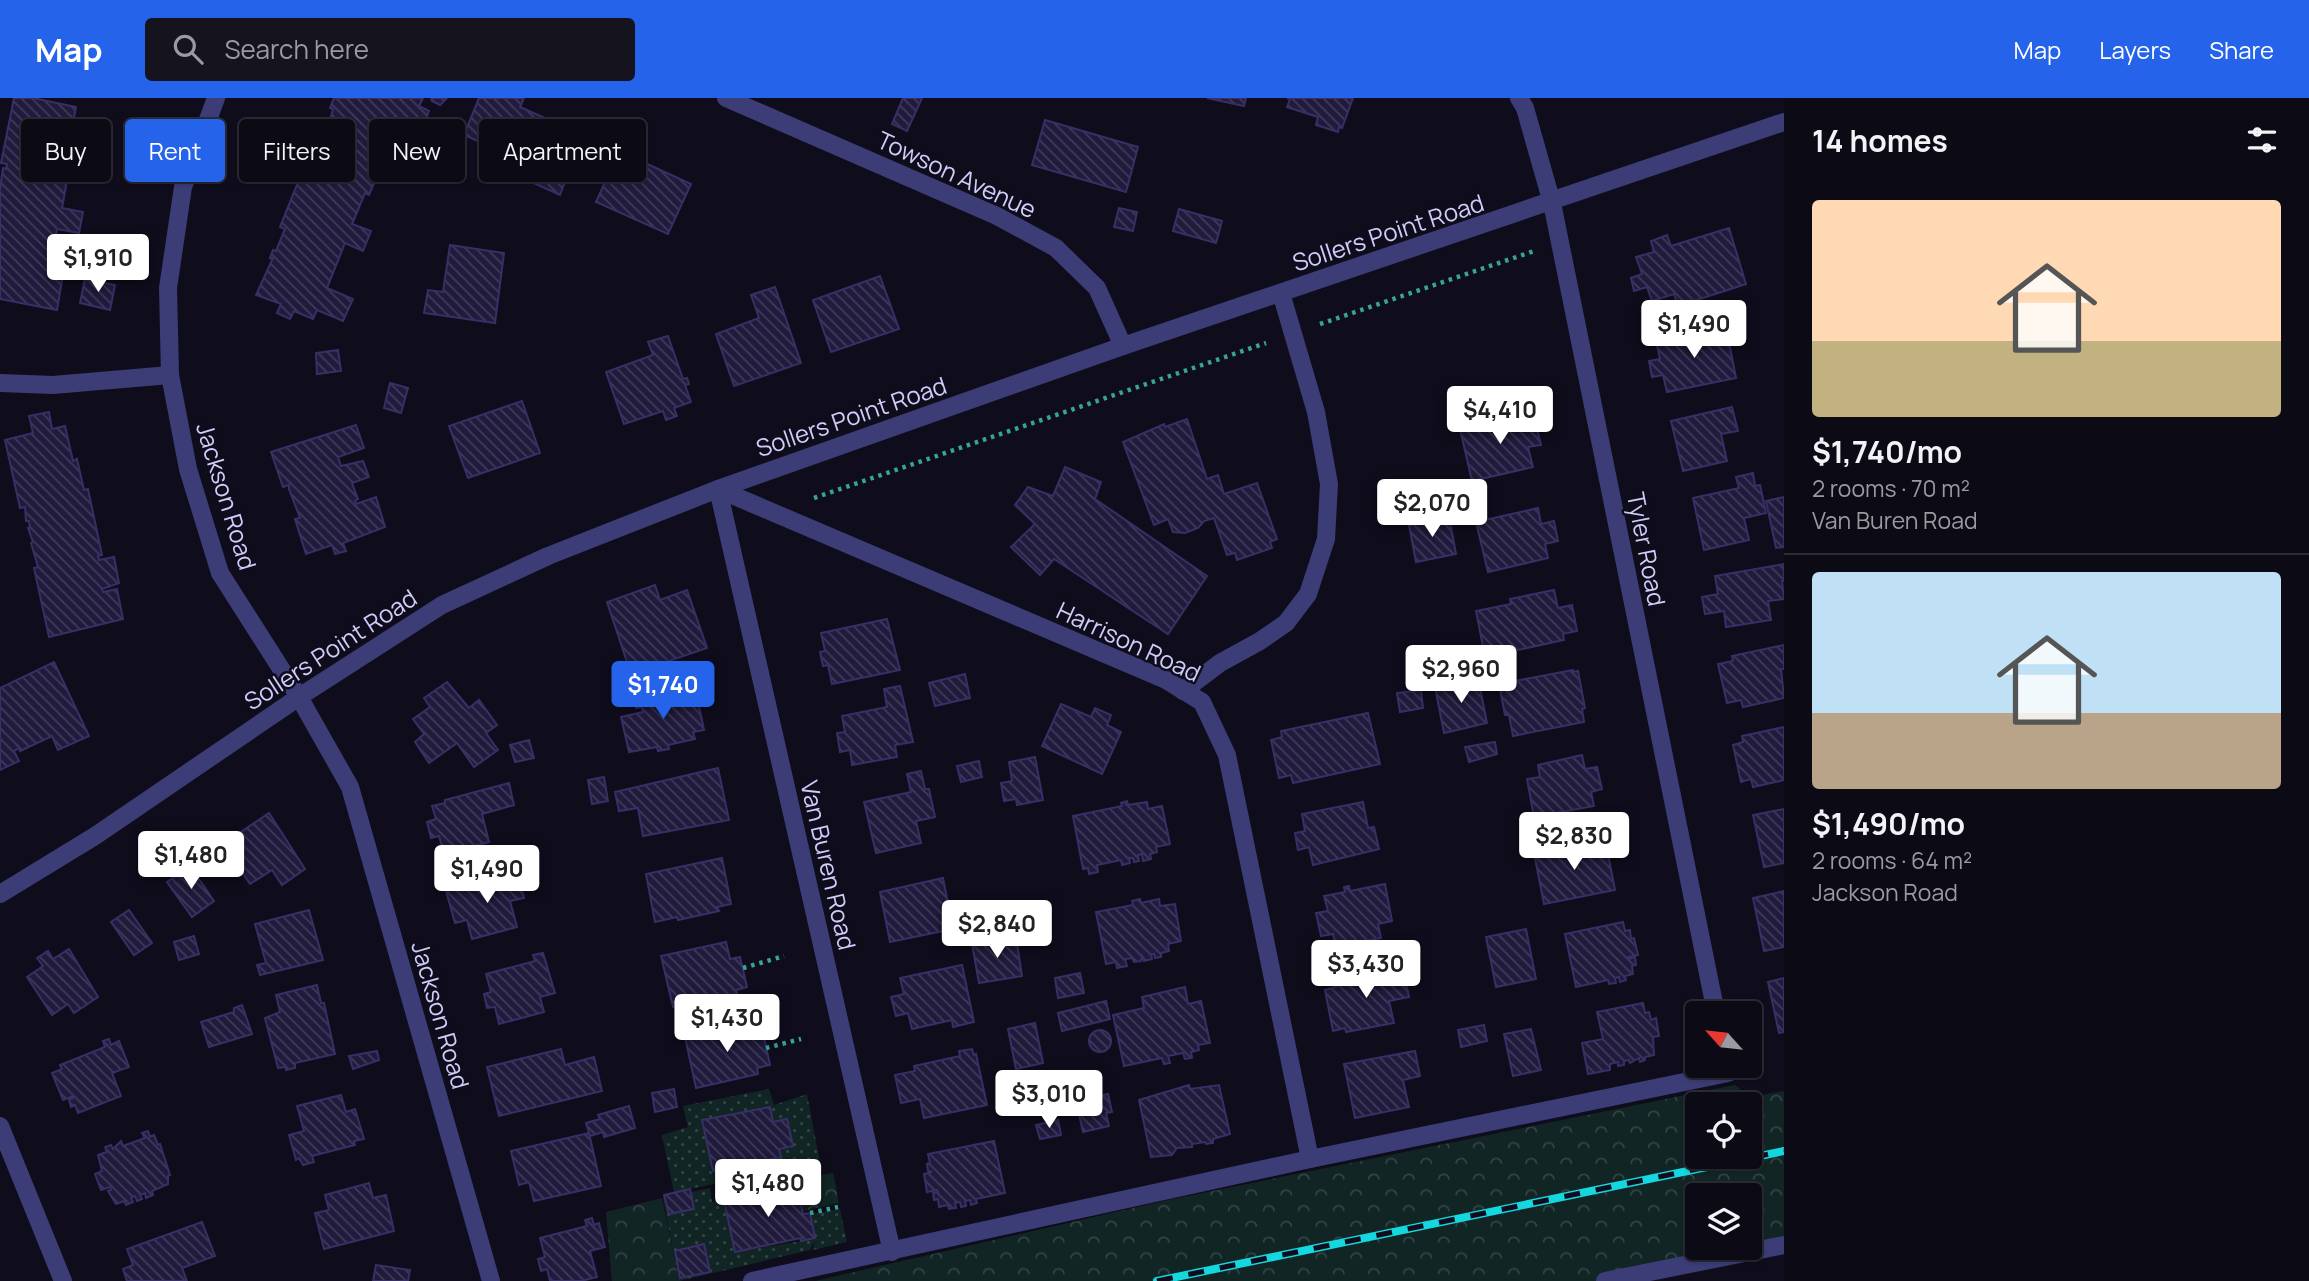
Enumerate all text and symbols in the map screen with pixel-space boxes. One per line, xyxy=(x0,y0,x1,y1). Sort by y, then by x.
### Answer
search box xyxy=(145,18,635,81)
text: Map xyxy=(35,27,103,72)
icon: search xyxy=(169,30,207,68)
text: Search here xyxy=(225,31,369,67)
text: Map xyxy=(2014,33,2061,66)
text: Layers xyxy=(2099,33,2171,66)
text: Share xyxy=(2209,33,2274,66)
chip: Buy xyxy=(21,119,111,182)
chip: Rent xyxy=(125,119,225,182)
chip: Filters xyxy=(239,119,355,182)
chip: New xyxy=(369,119,465,182)
chip: Apartment xyxy=(479,119,646,182)
text: 14 homes xyxy=(1812,120,1948,161)
icon: filters xyxy=(2243,121,2281,159)
street label: Towson Avenue xyxy=(872,123,1042,225)
street label: Sollers Point Road xyxy=(1288,185,1488,279)
pin: $1,910 xyxy=(41,234,155,294)
text: $1,910 xyxy=(63,241,133,273)
icon: home xyxy=(1984,245,2110,371)
pin: $1,490 xyxy=(1637,300,1751,360)
text: $1,490 xyxy=(1657,307,1731,339)
street label: Sollers Point Road xyxy=(751,368,951,464)
pin: $4,410 xyxy=(1443,386,1557,446)
text: $4,410 xyxy=(1463,393,1537,425)
street label: Jackson Road xyxy=(189,418,265,574)
text: $1,740/mo xyxy=(1812,431,1962,472)
text: 2 rooms · 70 m² xyxy=(1812,472,1970,504)
pin: $2,070 xyxy=(1375,480,1489,539)
text: $2,070 xyxy=(1393,486,1471,518)
street label: Tyler Road xyxy=(1620,489,1674,609)
text: Van Buren Road xyxy=(1812,504,1978,536)
street label: Sollers Point Road xyxy=(237,581,423,717)
street label: Harrison Road xyxy=(1052,593,1206,689)
icon: home xyxy=(1984,617,2110,743)
pin: $2,960 xyxy=(1404,646,1518,705)
text: $2,960 xyxy=(1422,652,1500,684)
pin: $1,740 xyxy=(606,662,720,721)
text: $1,740 xyxy=(627,668,699,700)
street label: Van Buren Road xyxy=(793,777,865,953)
text: $1,490/mo xyxy=(1812,803,1965,844)
pin: $2,830 xyxy=(1517,812,1631,872)
text: $2,830 xyxy=(1535,819,1613,851)
pin: $1,480 xyxy=(134,832,248,891)
text: $1,480 xyxy=(154,838,228,870)
text: 2 rooms · 64 m² xyxy=(1812,844,1972,876)
pin: $1,490 xyxy=(430,846,544,905)
text: $1,490 xyxy=(450,852,524,884)
text: Jackson Road xyxy=(1812,876,1958,908)
pin: $2,840 xyxy=(940,900,1054,960)
text: $2,840 xyxy=(958,907,1036,939)
street label: Jackson Road xyxy=(404,937,478,1093)
pin: $3,430 xyxy=(1309,940,1423,1000)
text: $3,430 xyxy=(1327,947,1405,979)
pin: $1,430 xyxy=(670,995,784,1054)
text: $1,430 xyxy=(690,1001,764,1033)
north arrow xyxy=(1685,1001,1762,1078)
map controls xyxy=(1685,1001,1762,1260)
pin: $3,010 xyxy=(992,1070,1106,1130)
text: $3,010 xyxy=(1011,1077,1087,1109)
button: locate xyxy=(1685,1092,1762,1169)
pin: $1,480 xyxy=(711,1160,825,1219)
text: $1,480 xyxy=(731,1166,805,1198)
button: layers xyxy=(1685,1183,1762,1260)

